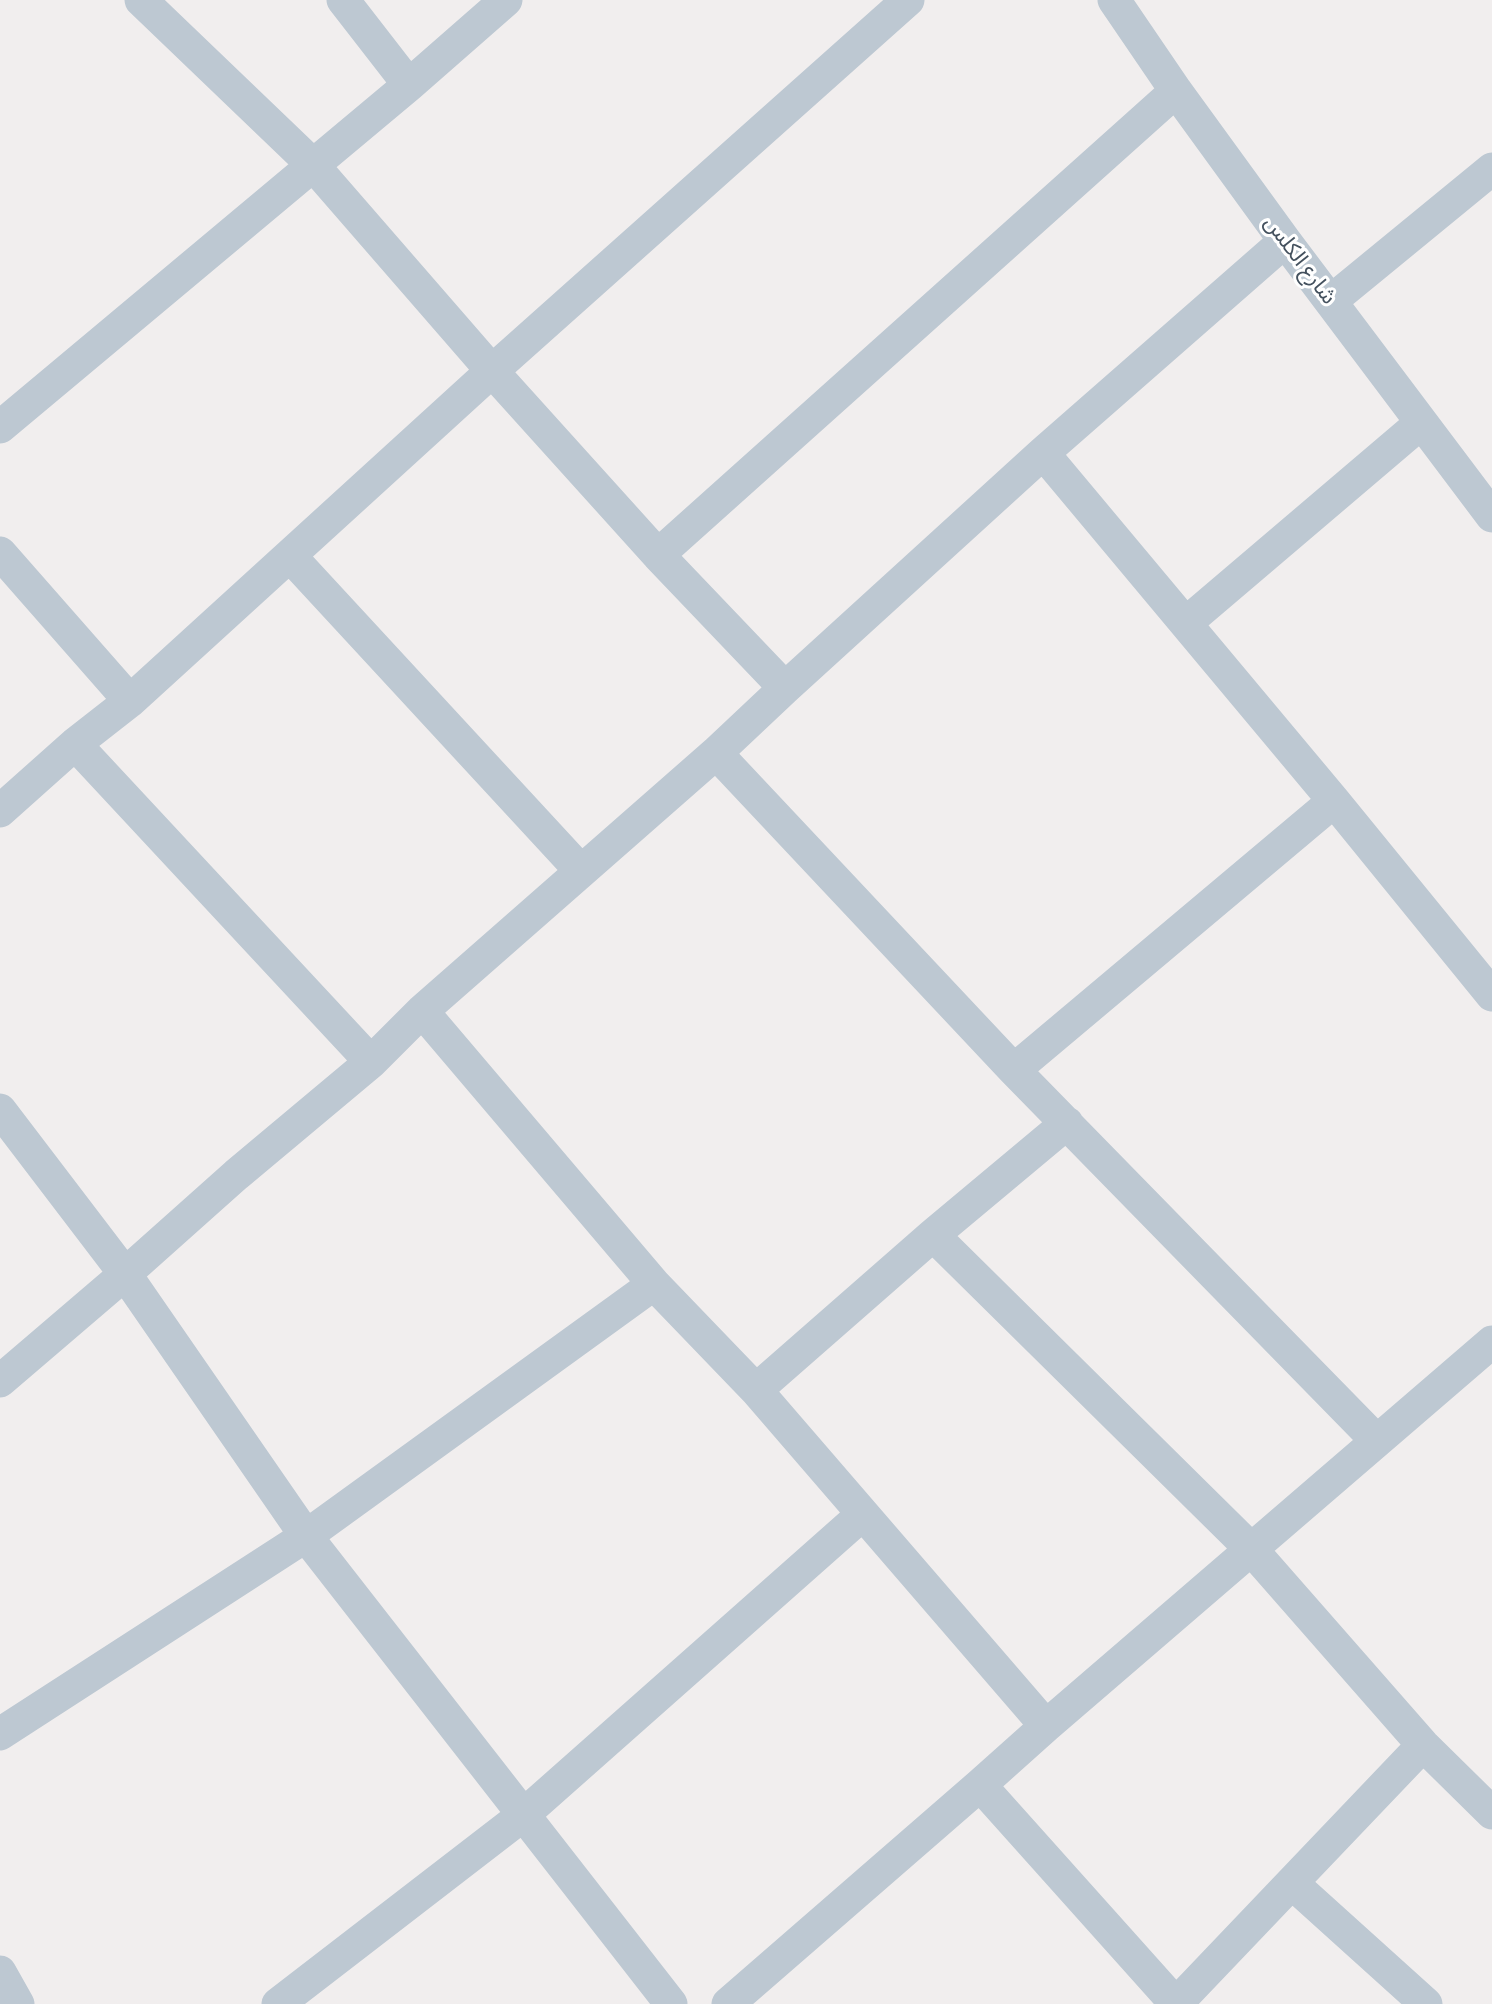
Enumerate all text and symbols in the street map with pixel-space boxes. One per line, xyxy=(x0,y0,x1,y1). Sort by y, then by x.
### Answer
street label: شارع الكلس xyxy=(1258,210,1342,310)

